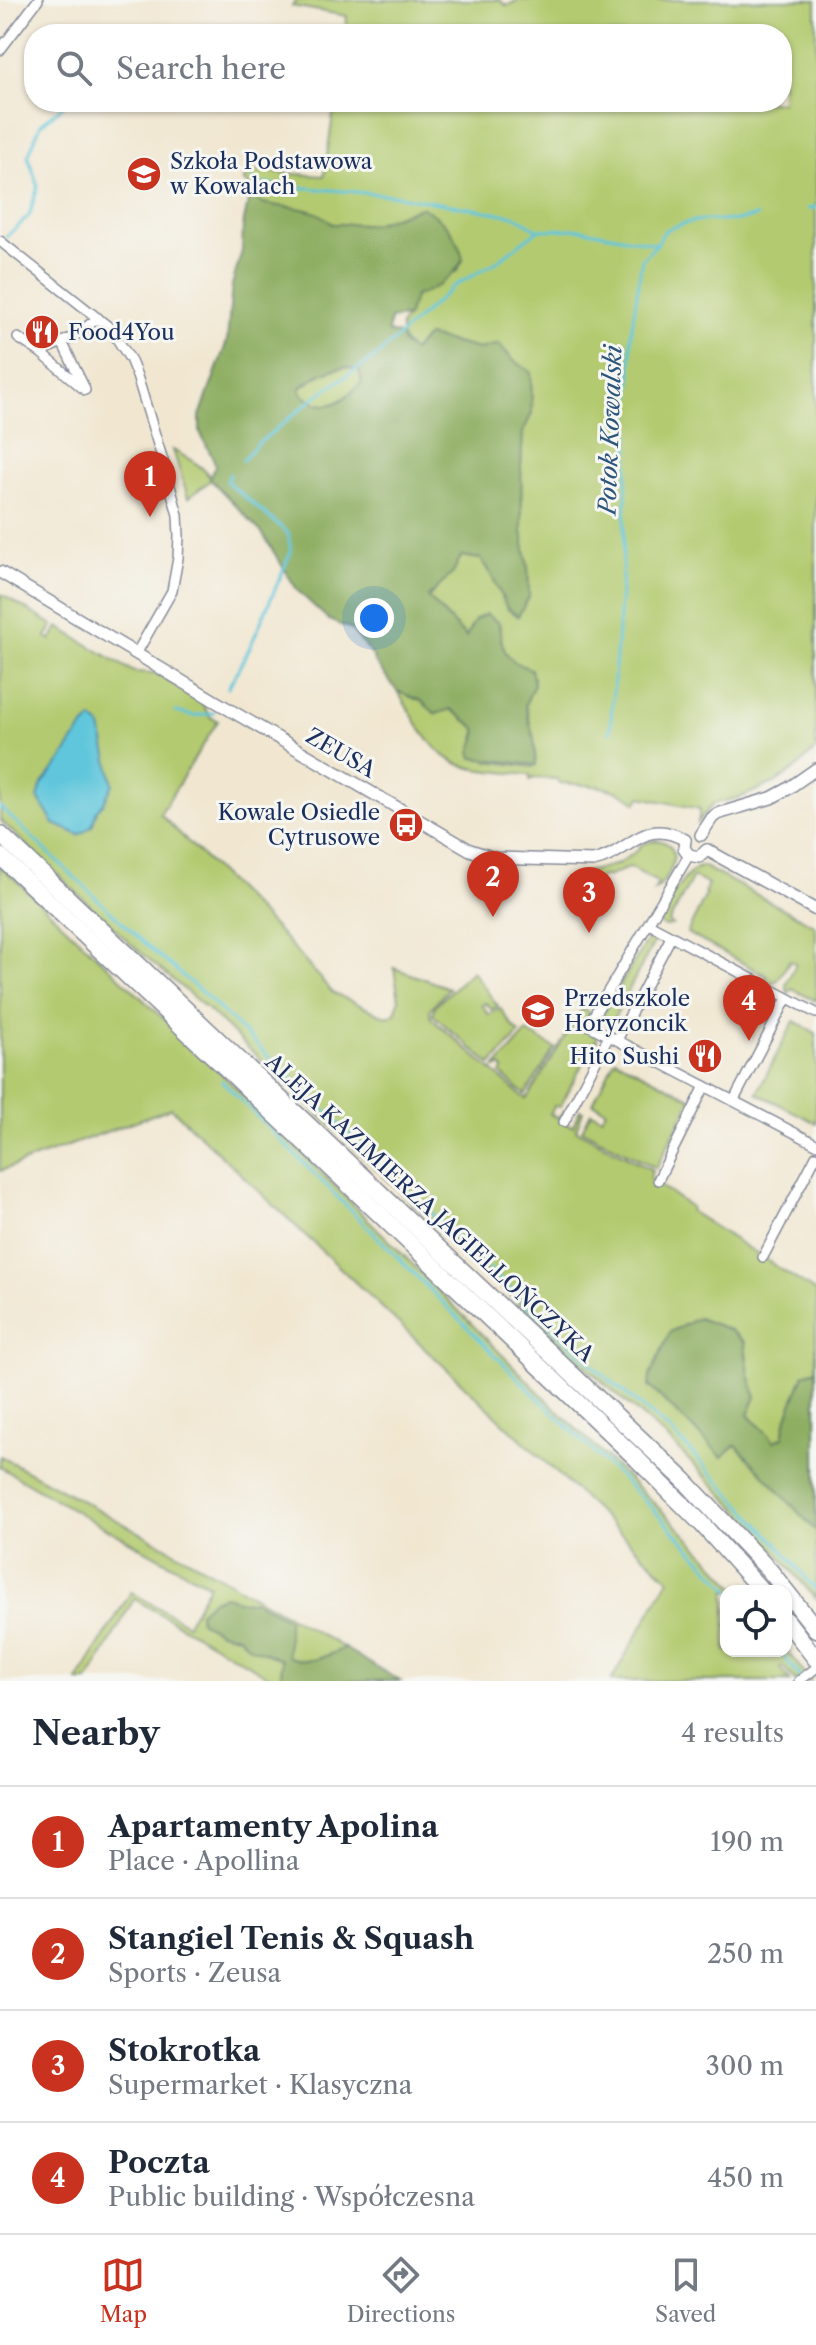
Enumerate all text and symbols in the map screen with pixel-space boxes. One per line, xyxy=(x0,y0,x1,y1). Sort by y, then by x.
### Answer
search box xyxy=(24,24,792,112)
icon: search xyxy=(52,46,96,90)
text: Search here xyxy=(116,50,286,87)
place label: Szkoła Podstawowa w Kowalach xyxy=(169,148,373,200)
school or university icon: Szkoła Podstawowa w Kowalach xyxy=(125,155,163,193)
restaurant icon: Food4You xyxy=(23,313,61,351)
place label: Food4You xyxy=(68,319,175,346)
water label: Potok Kowalski xyxy=(592,343,628,517)
pin: 1 xyxy=(124,451,176,517)
your location xyxy=(354,598,394,638)
street label: ZEUSA xyxy=(301,722,381,784)
place label: Kowale Osiedle Cytrusowe xyxy=(218,799,380,851)
bus stop icon: Kowale Osiedle Cytrusowe xyxy=(387,806,425,844)
pin: 2 xyxy=(467,851,519,917)
pin: 3 xyxy=(563,867,615,933)
pin: 4 xyxy=(723,975,775,1041)
place label: Przedszkole Horyzoncik xyxy=(564,985,690,1037)
school or university icon: Przedszkole Horyzoncik xyxy=(519,992,557,1030)
restaurant icon: Hito Sushi xyxy=(686,1037,724,1075)
place label: Hito Sushi xyxy=(570,1043,679,1070)
street label: ALEJA KAZIMIERZA JAGIELLOŃCZYKA xyxy=(259,1047,601,1368)
map controls xyxy=(720,1585,792,1657)
button: locate xyxy=(720,1585,792,1657)
text: Nearby xyxy=(32,1712,160,1754)
text: 4 results xyxy=(681,1717,784,1749)
text: Apartamenty Apolina xyxy=(108,1808,439,1845)
text: 1 xyxy=(52,1826,64,1858)
text: 190 m xyxy=(710,1826,784,1858)
text: Place · Apollina xyxy=(108,1845,300,1877)
text: Stangiel Tenis & Squash xyxy=(108,1920,474,1957)
text: 2 xyxy=(50,1938,66,1970)
text: 250 m xyxy=(707,1938,784,1970)
text: Sports · Zeusa xyxy=(108,1957,281,1989)
text: Stokrotka xyxy=(108,2032,260,2069)
text: 3 xyxy=(51,2050,65,2082)
text: 300 m xyxy=(706,2050,784,2082)
text: Supermarket · Klasyczna xyxy=(108,2069,413,2101)
text: Poczta xyxy=(108,2144,210,2181)
text: 4 xyxy=(50,2162,66,2194)
text: 450 m xyxy=(707,2162,784,2194)
text: Public building · Współczesna xyxy=(108,2181,475,2213)
tab: Map xyxy=(100,2253,147,2328)
tab: Directions xyxy=(347,2253,455,2328)
tab: Saved xyxy=(655,2253,716,2328)

